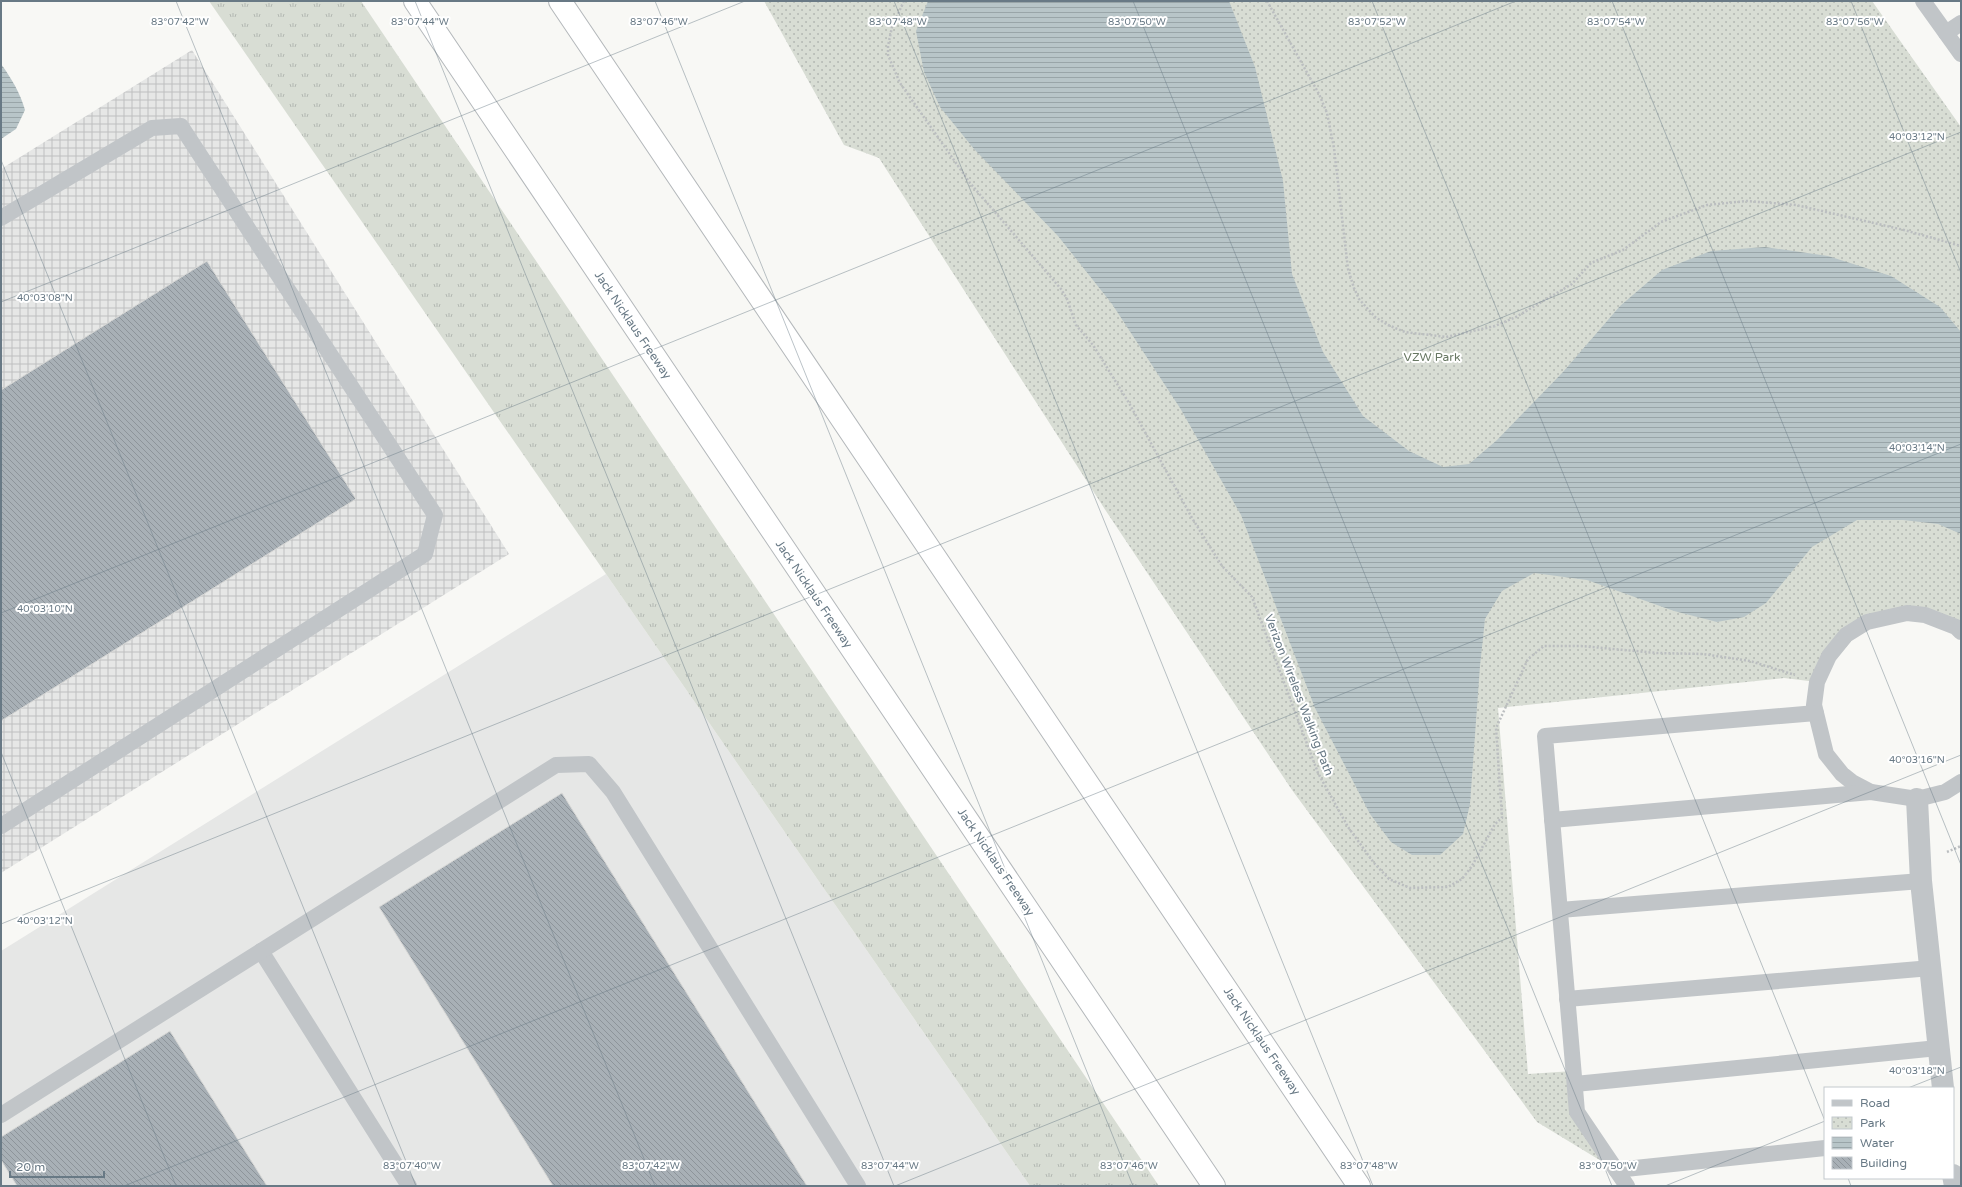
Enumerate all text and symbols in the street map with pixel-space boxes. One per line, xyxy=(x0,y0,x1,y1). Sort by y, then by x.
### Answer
text: 83°07'42"W xyxy=(151,16,209,28)
text: 83°07'44"W xyxy=(391,16,449,28)
text: 83°07'46"W xyxy=(630,16,688,28)
text: 83°07'48"W xyxy=(869,16,927,28)
text: 83°07'50"W xyxy=(1108,16,1166,28)
text: 83°07'52"W xyxy=(1348,16,1406,28)
text: 83°07'54"W xyxy=(1587,16,1645,28)
text: 83°07'56"W xyxy=(1826,16,1884,28)
text: 40°03'12"N xyxy=(1889,131,1945,143)
street label: Jack Nicklaus Freeway xyxy=(592,268,675,382)
text: 40°03'08"N xyxy=(17,292,73,304)
park label: VZW Park xyxy=(1404,350,1461,364)
text: 40°03'14"N xyxy=(1889,442,1945,454)
street label: Jack Nicklaus Freeway xyxy=(773,537,856,651)
text: 40°03'10"N xyxy=(17,603,73,615)
street label: Verizon Wireless Walking Path xyxy=(1262,612,1336,778)
text: 40°03'16"N xyxy=(1889,754,1945,766)
street label: Jack Nicklaus Freeway xyxy=(955,805,1038,919)
text: 40°03'12"N xyxy=(17,915,73,927)
street label: Jack Nicklaus Freeway xyxy=(1221,984,1304,1098)
text: 40°03'18"N xyxy=(1889,1065,1945,1077)
legend xyxy=(1824,1087,1954,1179)
text: Road xyxy=(1860,1096,1890,1110)
text: Park xyxy=(1860,1116,1886,1130)
text: Water xyxy=(1860,1136,1895,1150)
scale bar xyxy=(10,1153,104,1179)
text: Building xyxy=(1860,1156,1907,1170)
text: 20 m xyxy=(16,1160,45,1174)
text: 83°07'40"W xyxy=(383,1160,441,1172)
text: 83°07'42"W xyxy=(622,1160,680,1172)
text: 83°07'44"W xyxy=(861,1160,919,1172)
text: 83°07'46"W xyxy=(1100,1160,1158,1172)
text: 83°07'48"W xyxy=(1340,1160,1398,1172)
text: 83°07'50"W xyxy=(1579,1160,1637,1172)

